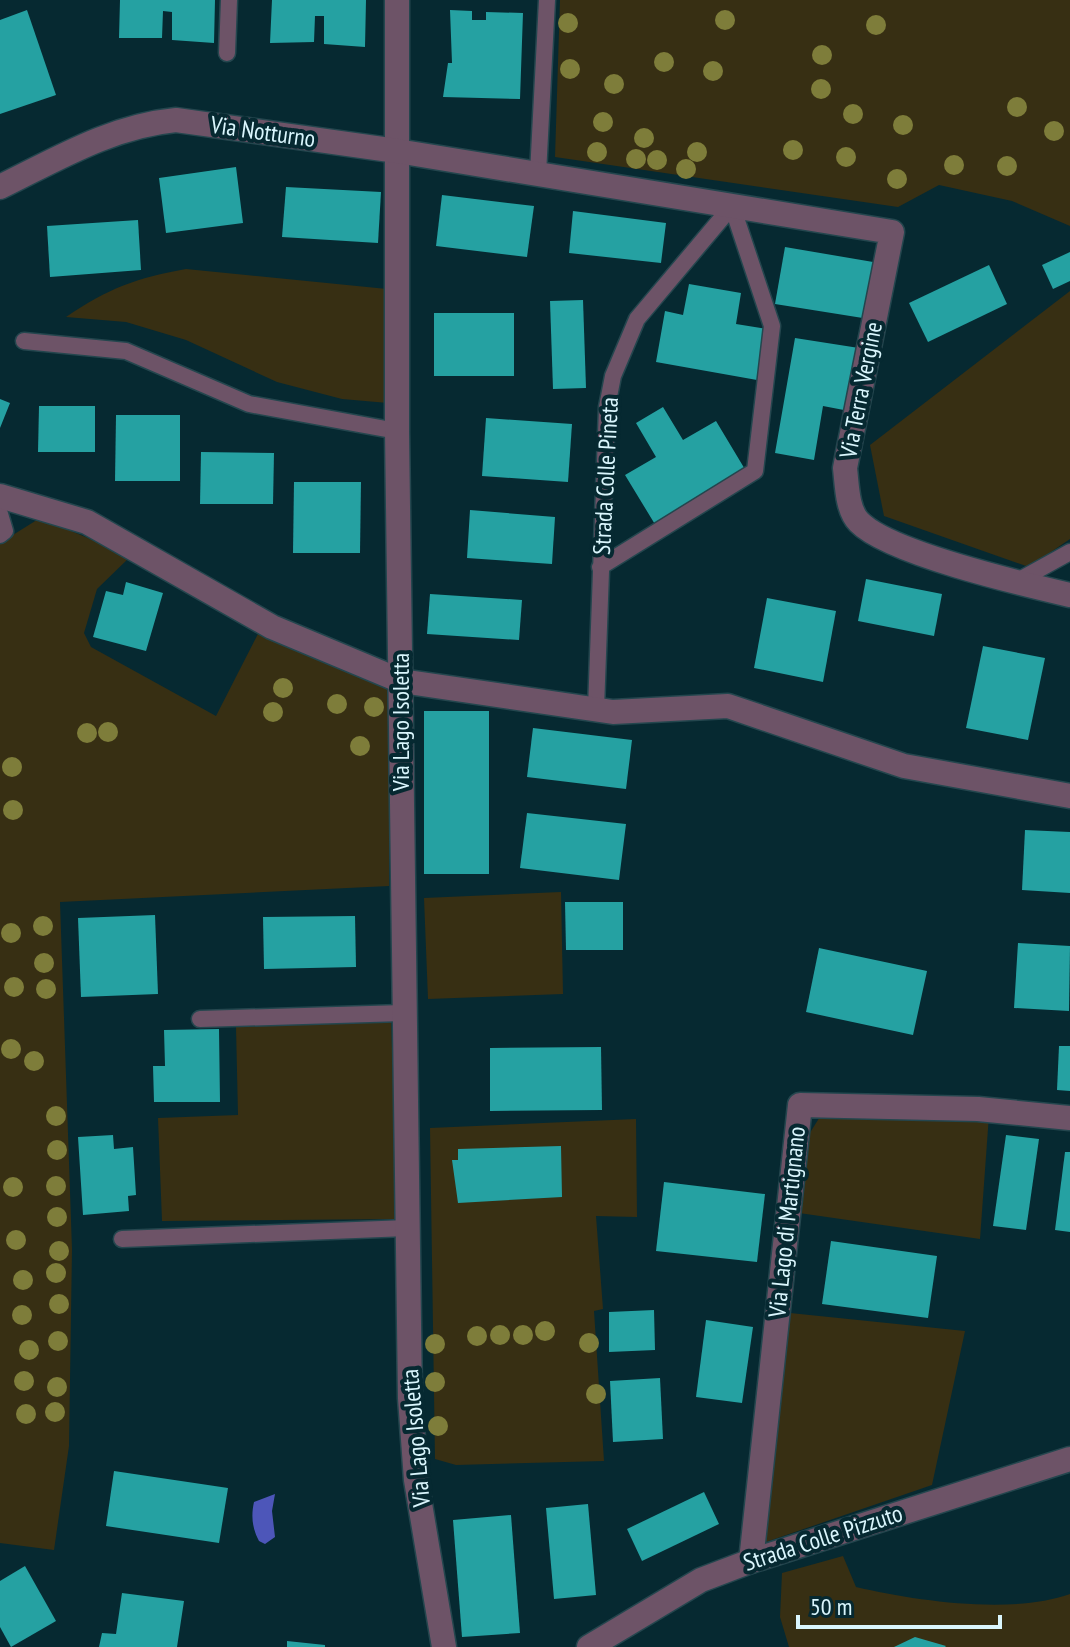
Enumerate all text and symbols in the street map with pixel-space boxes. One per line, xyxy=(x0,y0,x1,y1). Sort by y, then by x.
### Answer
street label: Via Notturno xyxy=(208,109,317,154)
street label: Via Terra Vergine xyxy=(832,319,889,462)
street label: Strada Colle Pineta xyxy=(586,396,625,556)
street label: Via Lago Isoletta xyxy=(385,653,416,792)
street label: Via Lago di Martignano xyxy=(761,1125,812,1320)
street label: Via Lago Isoletta xyxy=(394,1368,437,1509)
street label: Strada Colle Pizzuto xyxy=(739,1497,906,1578)
scale bar xyxy=(798,1579,1000,1629)
text: 50 m xyxy=(810,1591,852,1622)

